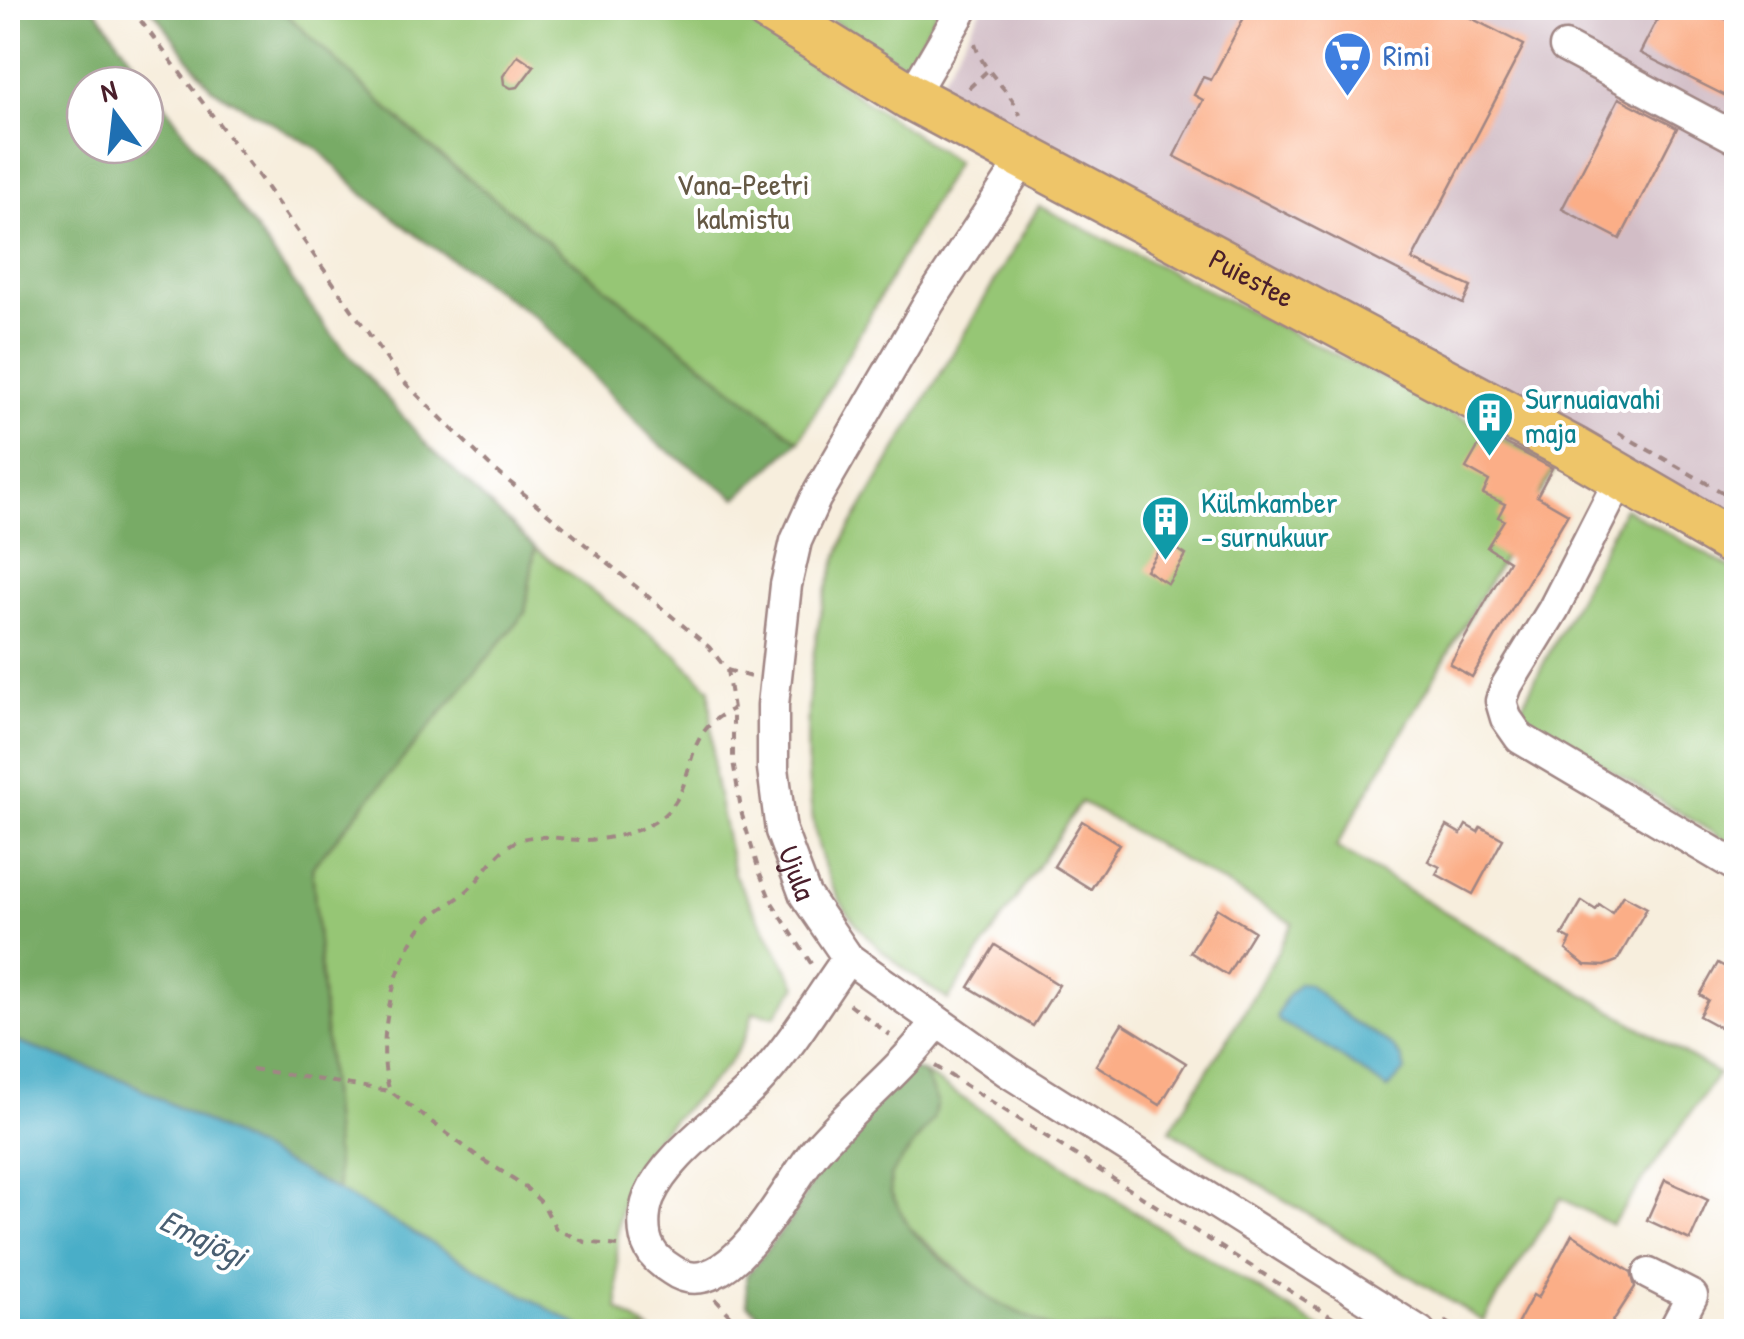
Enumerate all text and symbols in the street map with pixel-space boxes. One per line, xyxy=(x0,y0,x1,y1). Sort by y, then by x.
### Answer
supermarket icon: Rimi xyxy=(1322,30,1374,98)
place label: Rimi xyxy=(1383,35,1430,75)
north arrow xyxy=(65,65,165,165)
text: N xyxy=(96,71,121,111)
park label: Vana-Peetri kalmistu xyxy=(677,164,809,238)
street label: Puiestee xyxy=(1202,238,1302,316)
place label: Surnuaiavahi maja xyxy=(1525,378,1661,452)
building icon: Surnuaiavahi maja xyxy=(1464,390,1516,458)
place label: Külmkamber - surnukuur xyxy=(1201,482,1338,556)
building icon: Külmkamber - surnukuur xyxy=(1140,494,1192,562)
street label: Ujula xyxy=(769,840,826,906)
water label: Emajõgi xyxy=(153,1198,256,1278)

